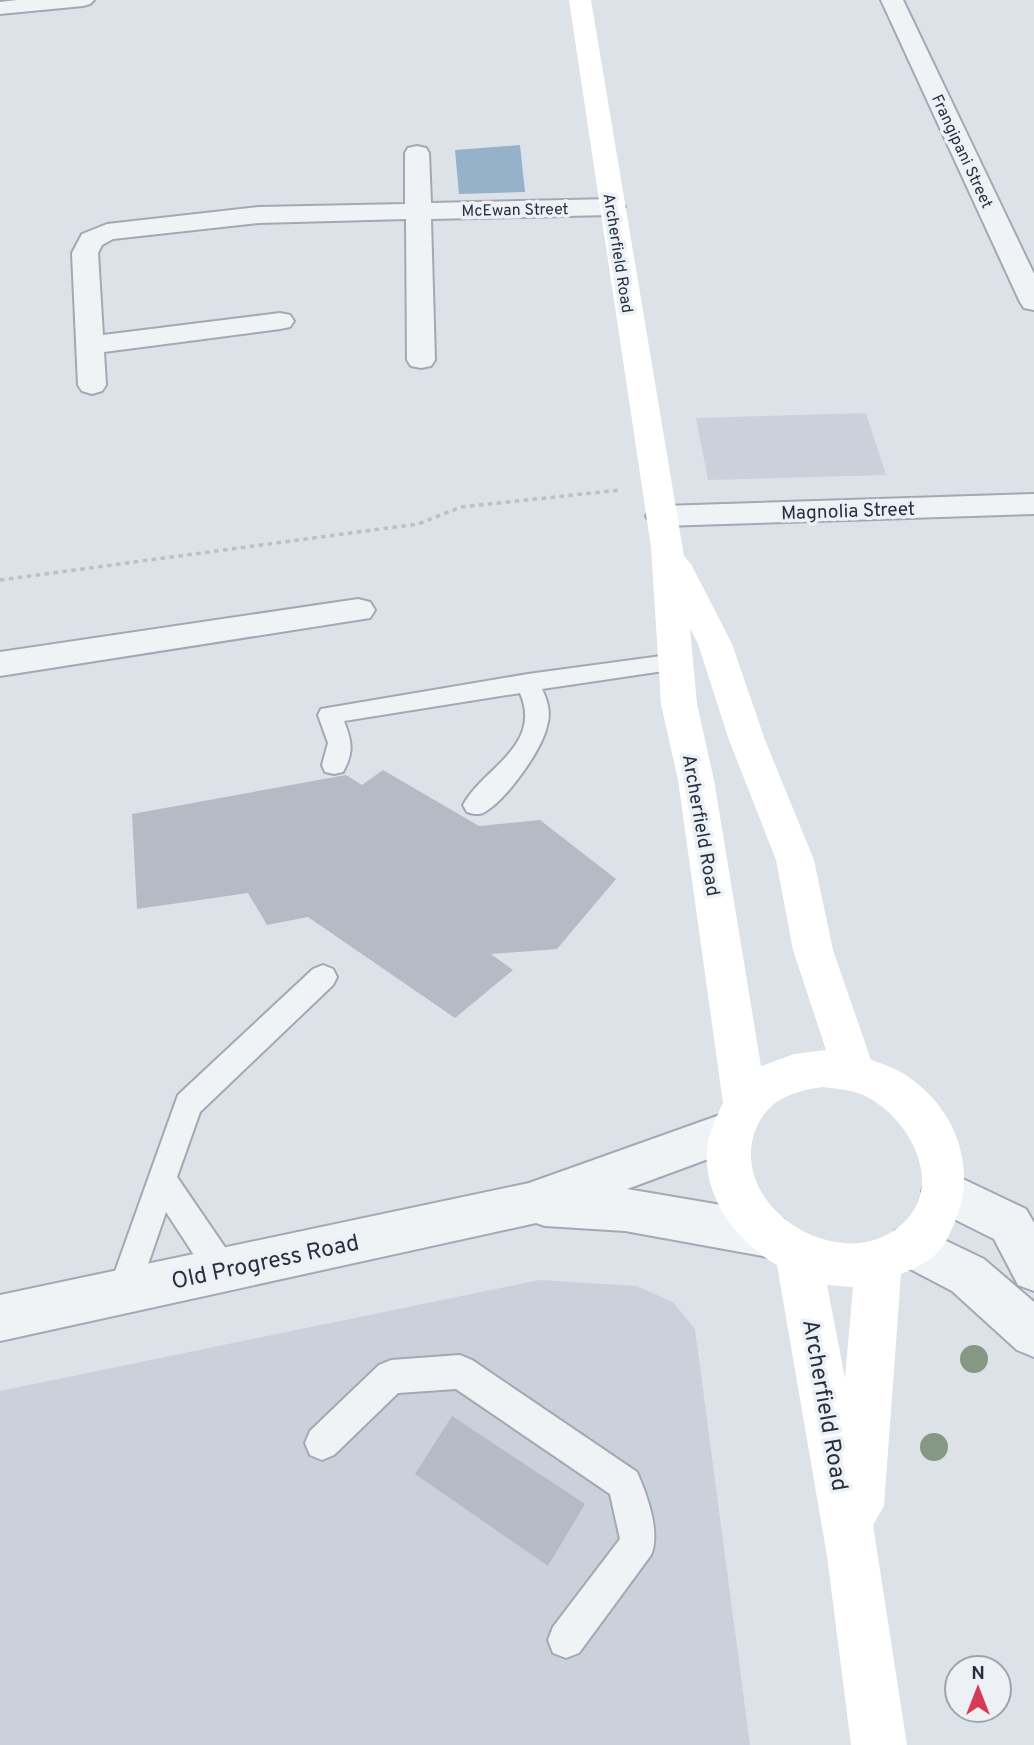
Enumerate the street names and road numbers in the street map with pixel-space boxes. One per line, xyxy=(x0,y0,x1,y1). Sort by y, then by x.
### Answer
street label: Frangipani Street xyxy=(926,92,996,212)
street label: Archerfield Road xyxy=(598,192,636,315)
street label: McEwan Street xyxy=(461,200,569,222)
street label: Magnolia Street xyxy=(781,498,915,526)
street label: Archerfield Road xyxy=(676,752,724,898)
street label: Old Progress Road xyxy=(169,1229,362,1297)
street label: Archerfield Road xyxy=(794,1317,853,1494)

